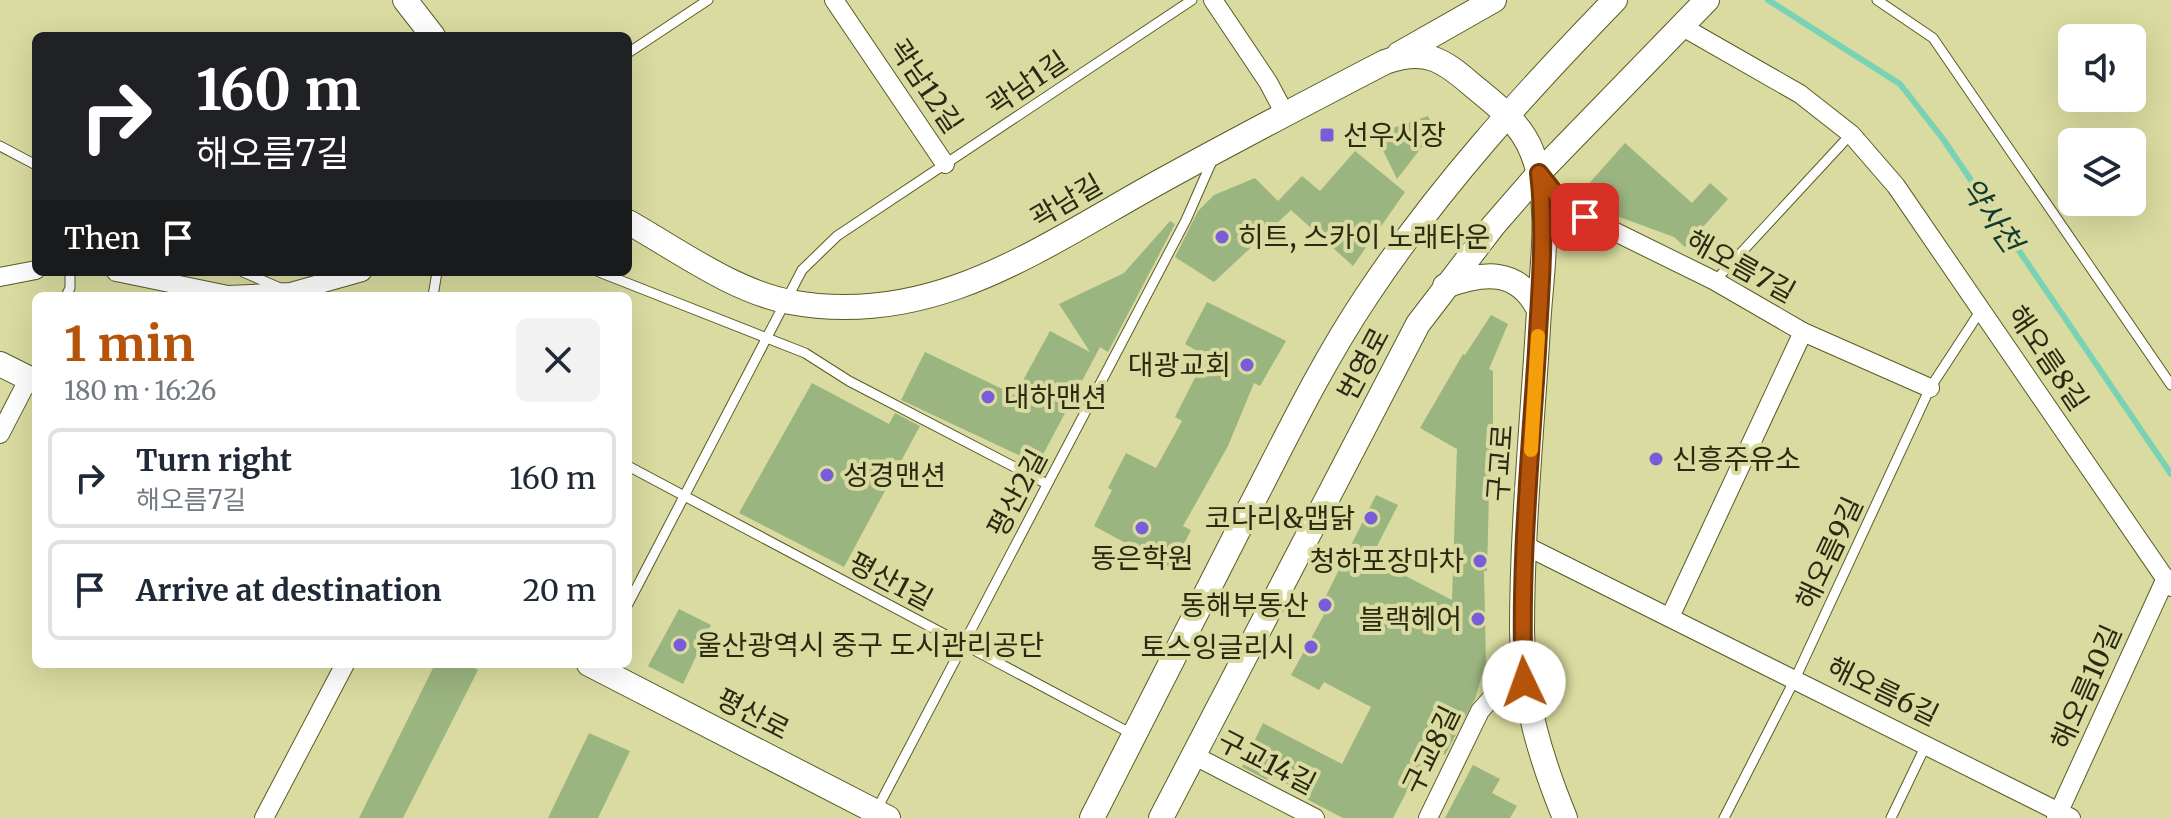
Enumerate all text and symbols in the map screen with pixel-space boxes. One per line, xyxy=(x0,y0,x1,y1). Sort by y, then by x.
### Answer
map controls xyxy=(2058,24,2146,216)
button: sound xyxy=(2058,24,2146,112)
street label: 곽남12길 xyxy=(881,32,971,140)
street label: 곽남1길 xyxy=(980,43,1074,123)
text: 160 m xyxy=(196,55,361,125)
icon: right xyxy=(64,64,168,168)
place label: 선우시장 xyxy=(1343,117,1446,153)
marker: 선우시장 xyxy=(1318,126,1336,144)
button: layers xyxy=(2058,128,2146,216)
text: 해오름7길 xyxy=(196,131,349,176)
street label: 곽남길 xyxy=(1024,166,1108,236)
water label: 약사천 xyxy=(1953,170,2033,262)
pin xyxy=(1551,183,1619,251)
icon: arrive xyxy=(1563,195,1607,239)
icon: arrive xyxy=(156,216,200,260)
text: Then xyxy=(64,219,140,257)
place label: 히트, 스카이 노래타운 xyxy=(1238,219,1490,255)
street label: 해오름7길 xyxy=(1680,221,1802,311)
marker: 히트, 스카이 노래타운 xyxy=(1213,228,1231,246)
street label: 해오름8길 xyxy=(2000,298,2096,418)
text: 1 min xyxy=(64,314,195,374)
button: close xyxy=(516,318,600,402)
street label: 번영로 xyxy=(1329,321,1397,407)
place label: 대광교회 xyxy=(1128,347,1231,383)
marker: 대광교회 xyxy=(1238,356,1256,374)
text: 180 m · 16:26 xyxy=(64,374,217,407)
place label: 대하맨션 xyxy=(1004,379,1107,415)
marker: 대하맨션 xyxy=(979,388,997,406)
street label: 구교로 xyxy=(1479,423,1521,503)
text: Turn right xyxy=(136,441,292,479)
place label: 신흥주유소 xyxy=(1672,441,1801,477)
street label: 평산2길 xyxy=(979,443,1055,543)
marker: 신흥주유소 xyxy=(1647,450,1665,468)
icon: right xyxy=(68,456,112,500)
place label: 성경맨션 xyxy=(843,457,946,493)
text: 160 m xyxy=(509,459,596,497)
marker: 성경맨션 xyxy=(818,466,836,484)
text: 해오름7길 xyxy=(136,483,247,516)
street label: 해오름9길 xyxy=(1787,491,1871,615)
place label: 코다리&맵닭 xyxy=(1205,500,1355,536)
marker: 코다리&맵닭 xyxy=(1362,509,1380,527)
marker: 동은학원 xyxy=(1133,519,1151,537)
place label: 동은학원 xyxy=(1090,540,1194,576)
place label: 청하포장마차 xyxy=(1309,543,1464,579)
street label: 평산1길 xyxy=(843,544,939,618)
marker: 청하포장마차 xyxy=(1471,552,1489,570)
icon: arrive xyxy=(68,568,112,612)
text: Arrive at destination xyxy=(136,571,442,609)
text: 20 m xyxy=(523,571,596,609)
place label: 동해부동산 xyxy=(1180,587,1309,623)
marker: 동해부동산 xyxy=(1316,596,1334,614)
place label: 블랙헤어 xyxy=(1359,601,1462,637)
marker: 블랙헤어 xyxy=(1469,610,1487,628)
street label: 해오름10길 xyxy=(2043,619,2129,755)
place label: 울산광역시 중구 도시관리공단 xyxy=(696,627,1044,663)
place label: 토스잉글리시 xyxy=(1140,629,1295,665)
marker: 울산광역시 중구 도시관리공단 xyxy=(671,636,689,654)
marker: 토스잉글리시 xyxy=(1302,638,1320,656)
position arrow xyxy=(1482,640,1566,724)
street label: 해오름6길 xyxy=(1821,649,1945,733)
street label: 평산로 xyxy=(710,680,796,748)
street label: 구교8길 xyxy=(1394,700,1468,800)
street label: 구교14길 xyxy=(1212,722,1322,802)

